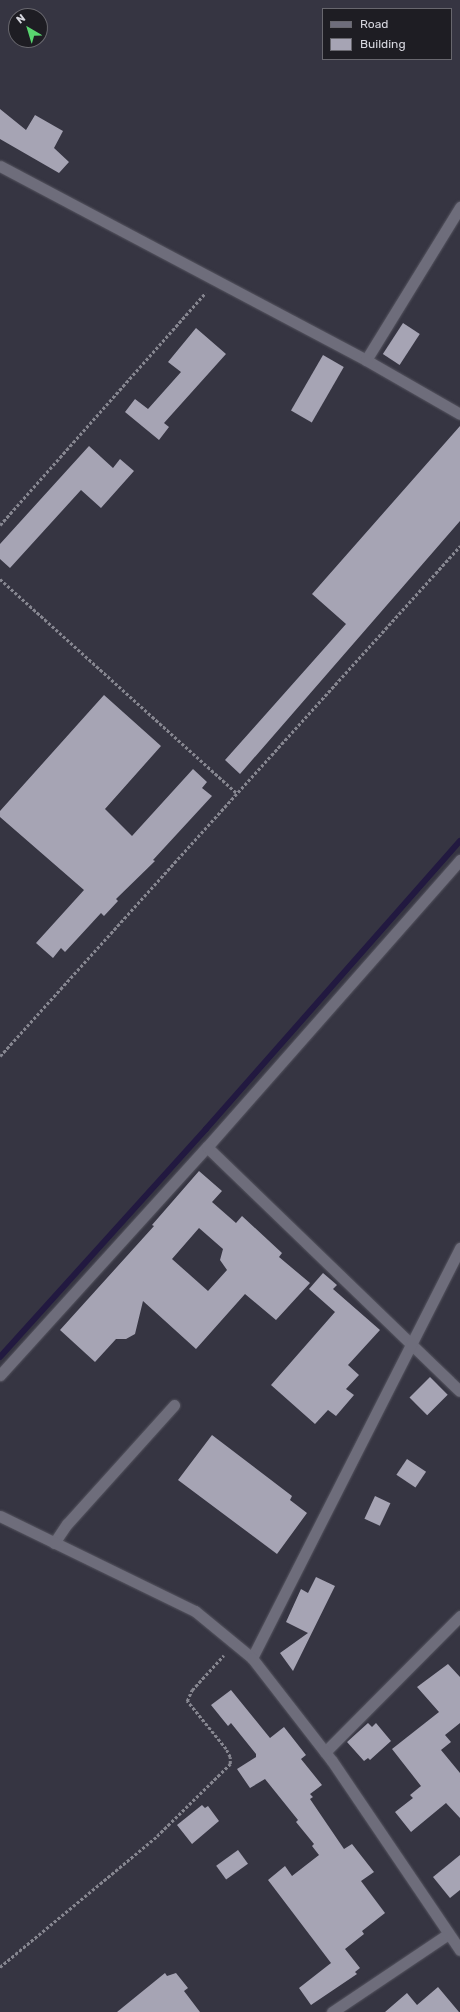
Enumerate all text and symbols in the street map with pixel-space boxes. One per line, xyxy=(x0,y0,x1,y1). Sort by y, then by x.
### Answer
north arrow xyxy=(8,8,48,48)
legend xyxy=(322,8,452,60)
text: N xyxy=(14,11,28,27)
text: Road xyxy=(360,17,388,31)
text: Building xyxy=(360,37,406,51)

